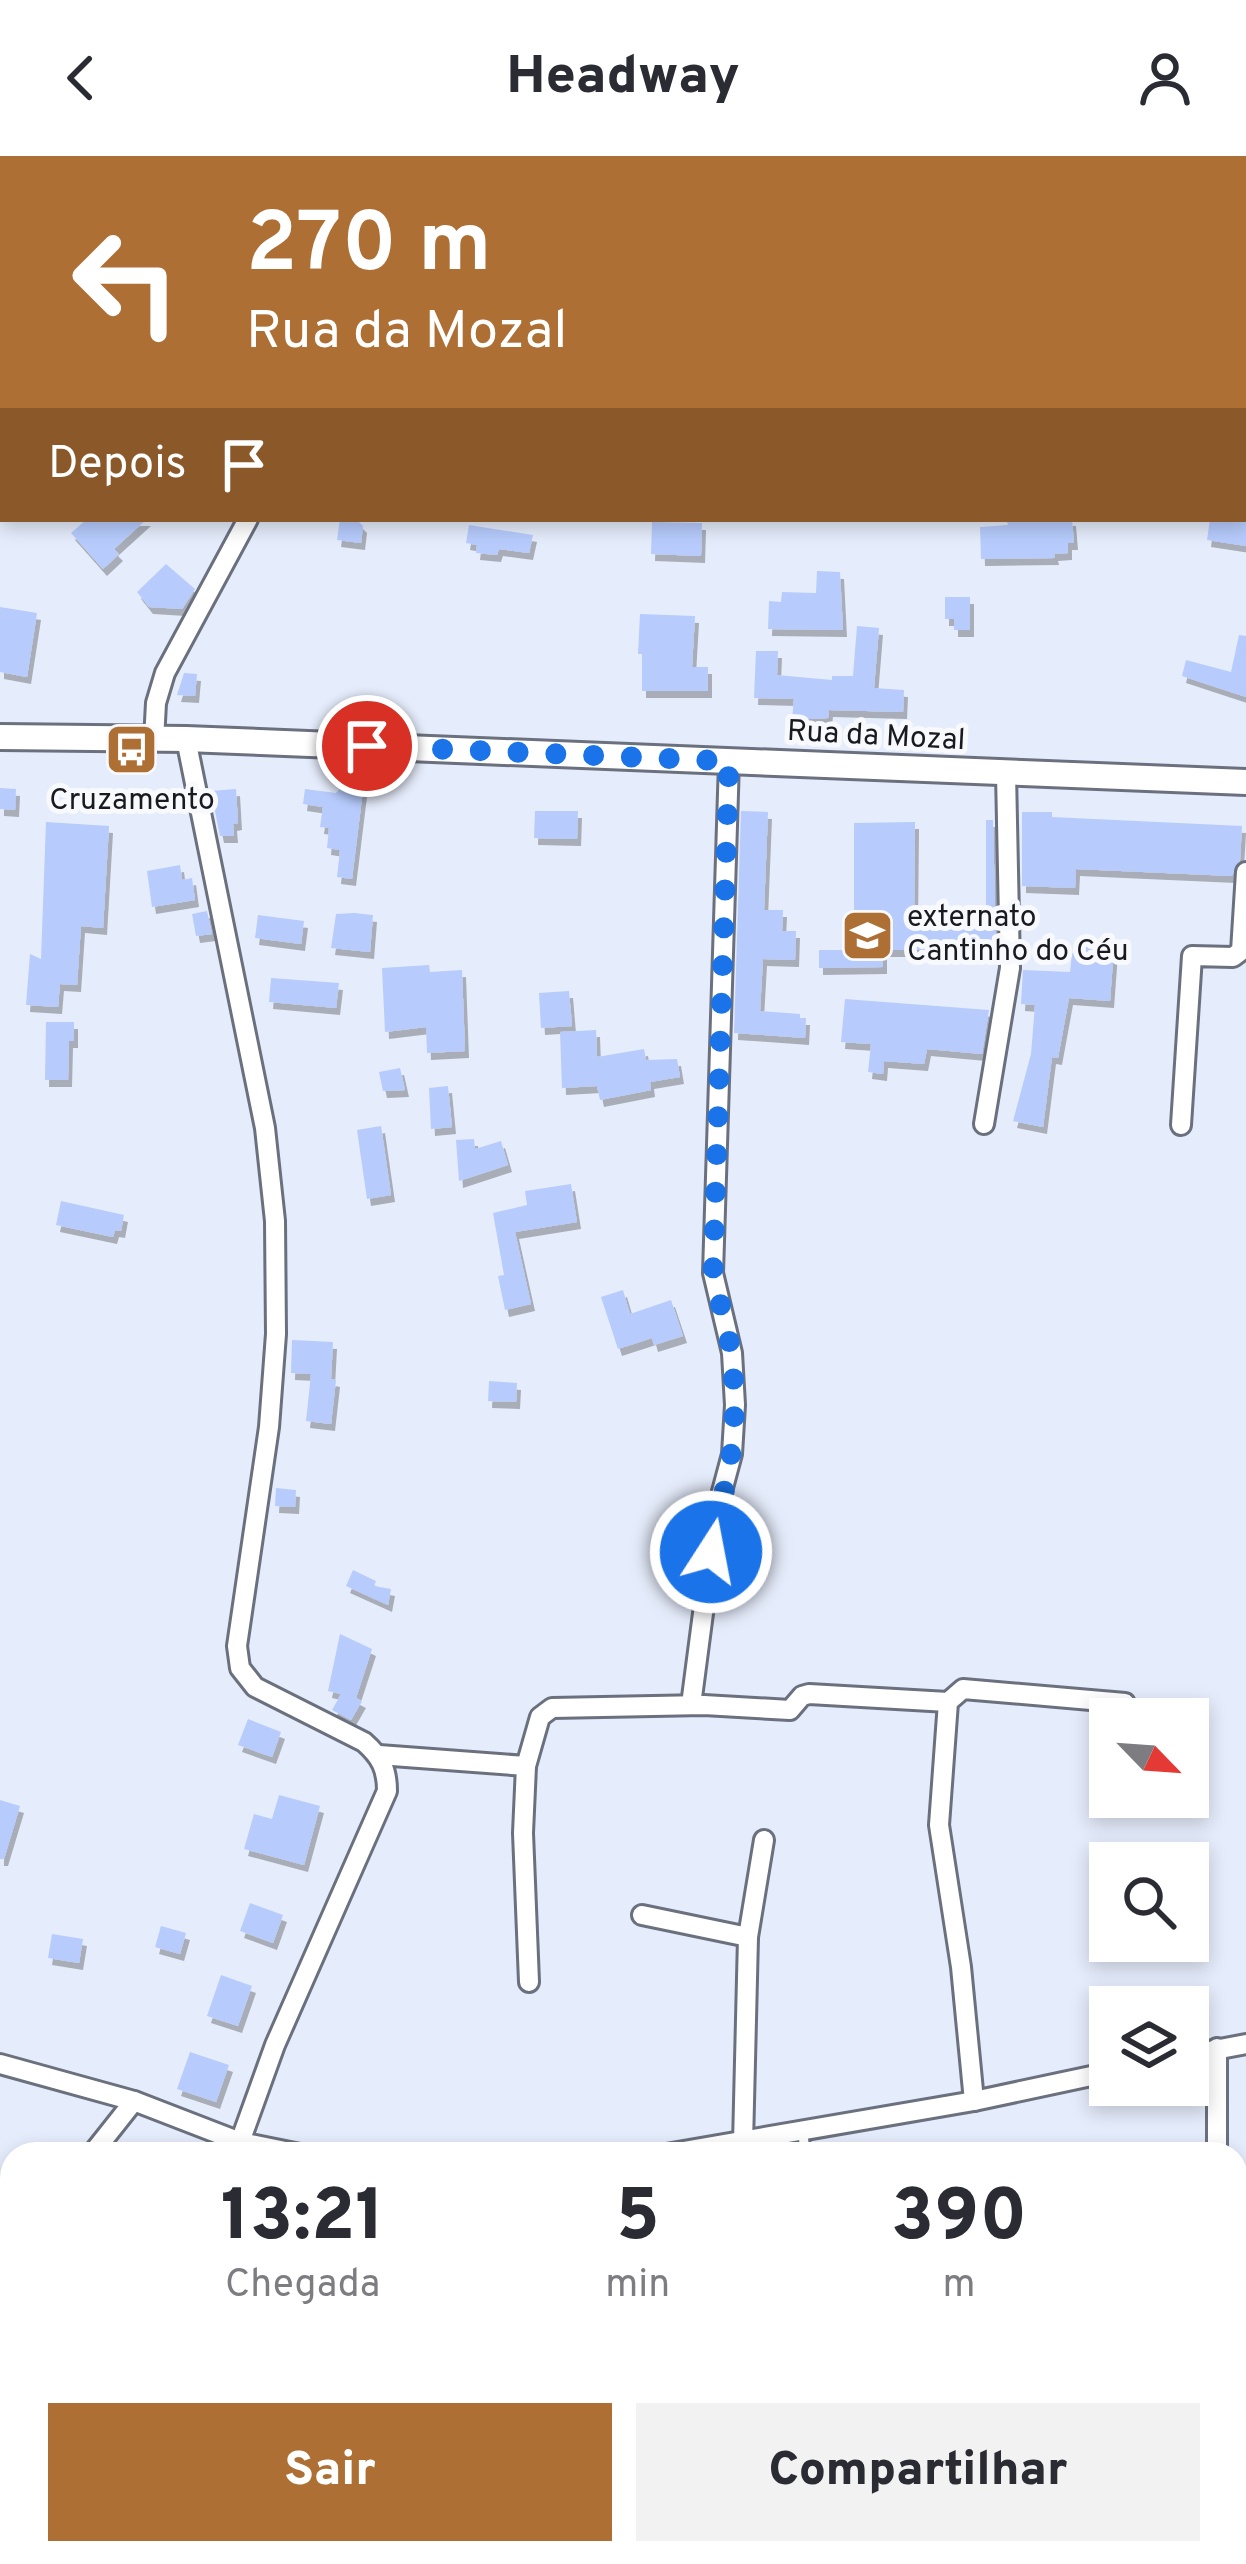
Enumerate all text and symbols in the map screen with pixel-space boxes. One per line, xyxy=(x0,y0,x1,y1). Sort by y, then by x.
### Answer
text: Headway xyxy=(506,44,740,113)
icon: back xyxy=(48,45,114,111)
icon: person xyxy=(1132,45,1198,111)
text: 270 m xyxy=(246,195,492,301)
icon: left xyxy=(48,204,204,360)
text: Rua da Mozal xyxy=(246,299,567,368)
icon: arrive xyxy=(211,432,277,498)
text: Depois xyxy=(48,437,187,494)
pin xyxy=(316,695,418,797)
icon: arrive xyxy=(334,713,400,779)
street label: Rua da Mozal xyxy=(786,714,966,760)
bus stop icon: Cruzamento xyxy=(104,721,160,777)
place label: Cruzamento xyxy=(49,783,215,820)
place label: externato Cantinho do Céu xyxy=(907,900,1129,971)
school or university icon: externato Cantinho do Céu xyxy=(840,907,896,963)
position arrow xyxy=(648,1489,774,1615)
north arrow xyxy=(1089,1698,1209,1818)
map controls xyxy=(1089,1698,1209,2106)
button: search xyxy=(1089,1842,1209,1962)
button: layers xyxy=(1089,1986,1209,2106)
text: 13:21 xyxy=(221,2174,385,2266)
text: 5 xyxy=(616,2174,660,2266)
text: 390 xyxy=(891,2174,1027,2266)
text: Chegada xyxy=(225,2262,380,2311)
text: min xyxy=(605,2262,670,2311)
text: m xyxy=(943,2262,976,2311)
button: Sair xyxy=(48,2403,612,2541)
button: Compartilhar xyxy=(636,2403,1200,2541)

